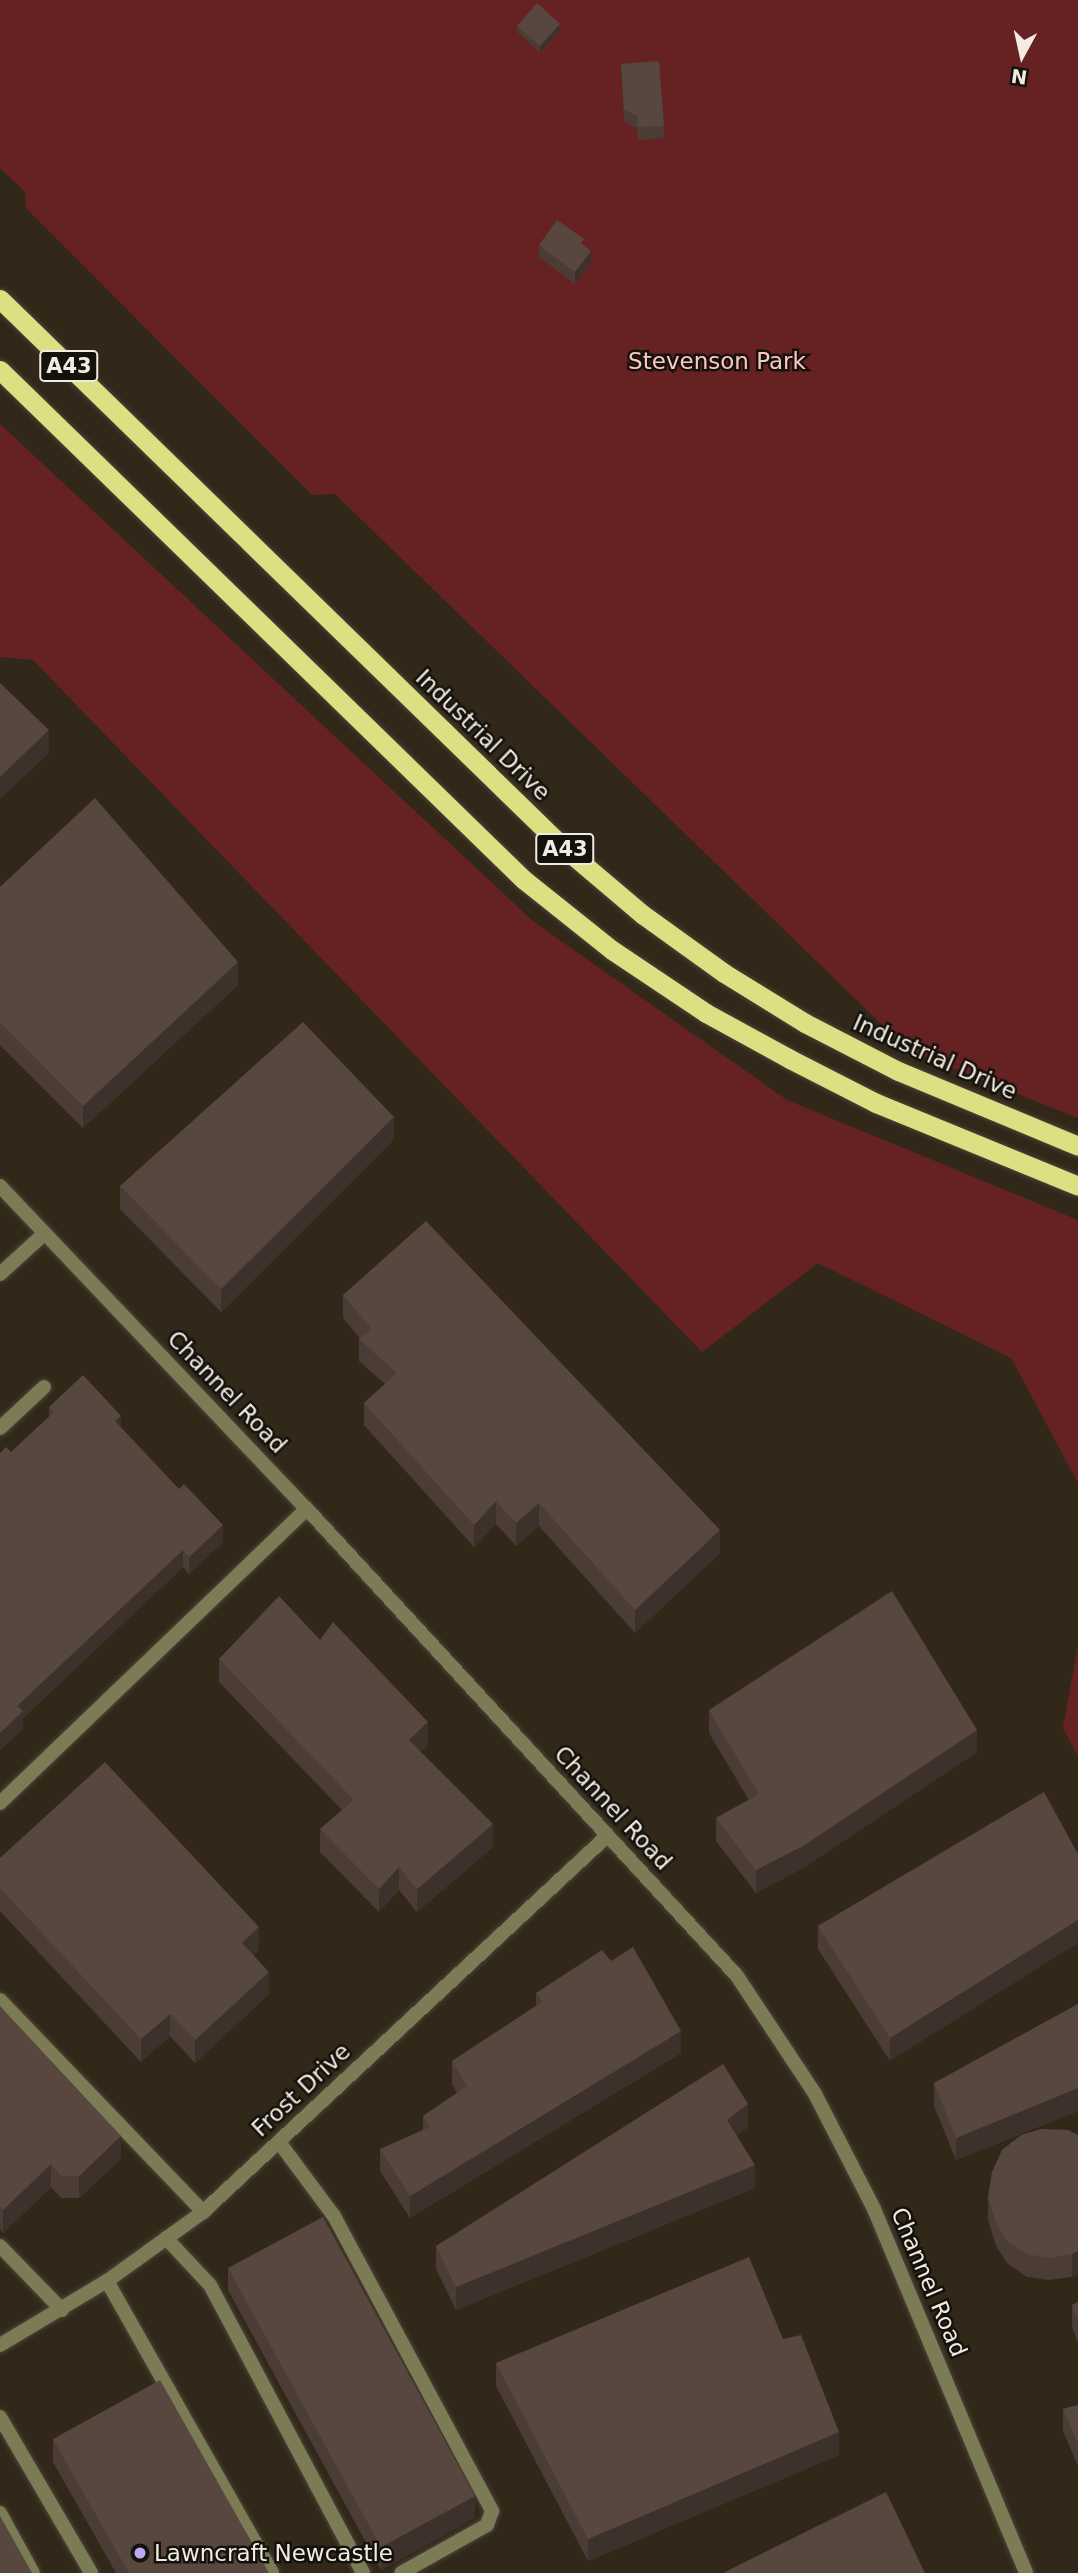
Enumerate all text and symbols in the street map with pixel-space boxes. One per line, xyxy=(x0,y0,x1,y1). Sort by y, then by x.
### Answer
north arrow xyxy=(987,21,1057,91)
text: N xyxy=(1010,65,1028,89)
park label: Stevenson Park xyxy=(628,347,806,375)
road number: A43 xyxy=(39,348,99,384)
street label: Industrial Drive xyxy=(410,664,556,806)
road number: A43 xyxy=(535,832,595,866)
street label: Industrial Drive xyxy=(849,1008,1021,1106)
street label: Channel Road xyxy=(162,1325,292,1459)
street label: Channel Road xyxy=(549,1740,677,1876)
street label: Frost Drive xyxy=(246,2038,356,2142)
street label: Channel Road xyxy=(885,2203,973,2361)
place label: Lawncraft Newcastle xyxy=(154,2539,393,2567)
marker: Lawncraft Newcastle xyxy=(132,2545,148,2561)

